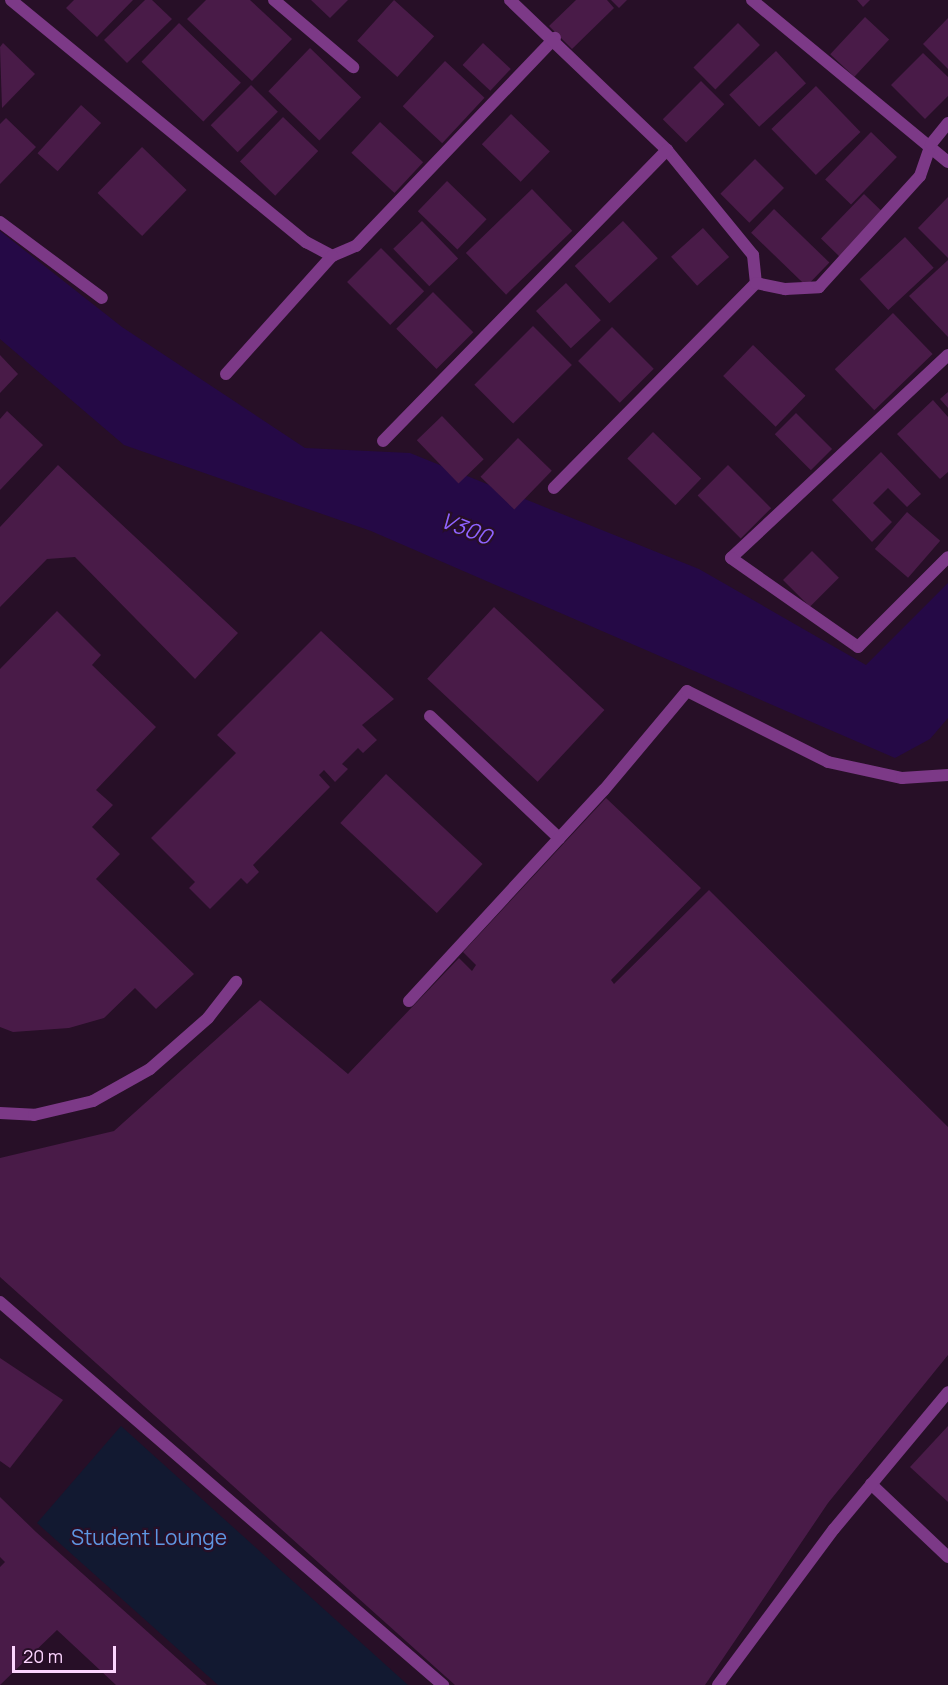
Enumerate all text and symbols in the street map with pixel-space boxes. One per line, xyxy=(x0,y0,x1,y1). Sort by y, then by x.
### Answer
water label: V300 xyxy=(437,507,495,551)
park label: Student Lounge xyxy=(71,1524,227,1550)
scale bar xyxy=(15,1634,118,1672)
text: 20 m xyxy=(23,1644,63,1668)

